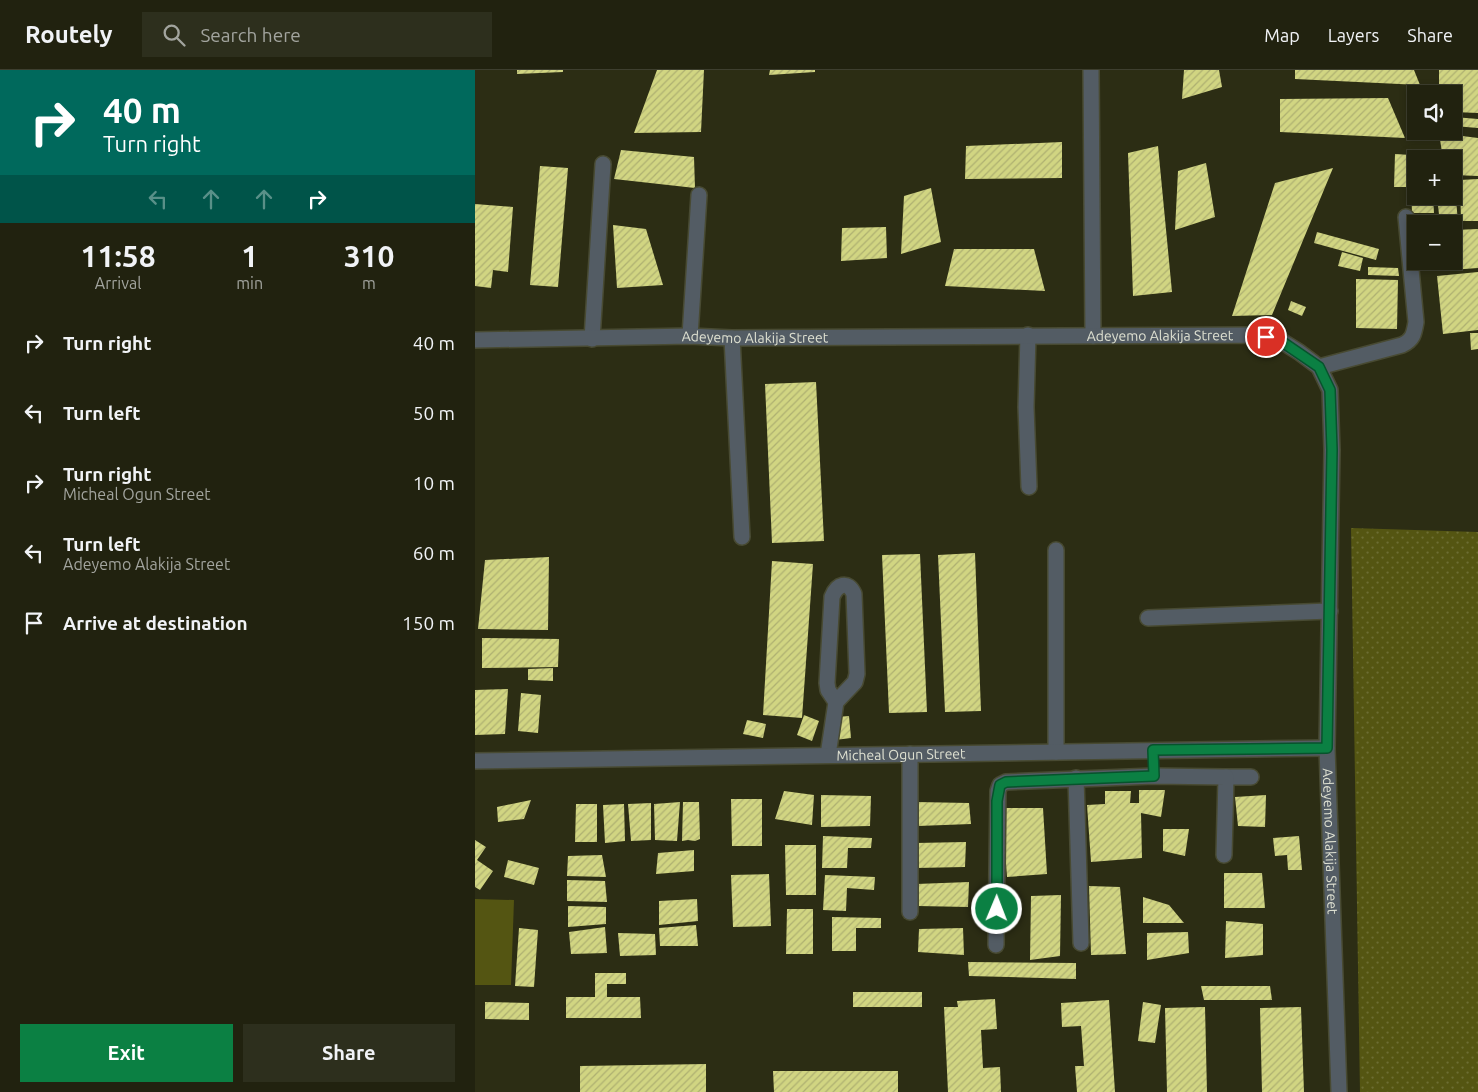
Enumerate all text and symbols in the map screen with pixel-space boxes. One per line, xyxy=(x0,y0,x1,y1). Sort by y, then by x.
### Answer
search box xyxy=(142,12,492,57)
text: Routely xyxy=(25,21,112,48)
icon: search xyxy=(160,21,188,49)
text: Search here xyxy=(200,24,301,46)
text: Map xyxy=(1264,25,1300,45)
text: Layers xyxy=(1328,25,1379,45)
text: Share xyxy=(1407,25,1453,45)
map controls xyxy=(1407,85,1462,270)
button: sound xyxy=(1407,85,1462,140)
icon: right xyxy=(20,90,85,155)
text: 40 m xyxy=(103,90,181,130)
text: Turn right xyxy=(103,131,201,156)
button: + xyxy=(1407,150,1462,205)
icon: left xyxy=(144,185,172,213)
icon: ahead xyxy=(197,185,225,213)
icon: ahead xyxy=(250,185,278,213)
icon: right xyxy=(303,185,331,213)
button: − xyxy=(1407,215,1462,270)
text: 11:58 xyxy=(81,239,156,273)
text: 1 xyxy=(241,239,258,273)
text: 310 xyxy=(344,239,394,273)
text: Arrival xyxy=(95,274,141,292)
text: min xyxy=(236,274,263,292)
text: m xyxy=(362,274,376,292)
pin xyxy=(1245,316,1287,358)
icon: arrive xyxy=(1252,323,1280,351)
street label: Adeyemo Alakija Street xyxy=(1087,327,1234,344)
street label: Adeyemo Alakija Street xyxy=(682,328,829,346)
icon: right xyxy=(20,329,48,357)
text: Turn right xyxy=(63,332,151,354)
text: 40 m xyxy=(413,332,455,354)
icon: left xyxy=(20,399,48,427)
text: Turn left xyxy=(63,402,141,424)
text: 50 m xyxy=(413,402,455,424)
text: Turn right xyxy=(63,463,151,485)
icon: right xyxy=(20,469,48,497)
text: 10 m xyxy=(413,472,455,494)
text: Micheal Ogun Street xyxy=(63,485,211,503)
text: Turn left xyxy=(63,533,141,555)
icon: left xyxy=(20,539,48,567)
text: 60 m xyxy=(413,542,455,564)
text: Adeyemo Alakija Street xyxy=(63,555,230,573)
icon: arrive xyxy=(20,609,48,637)
text: Arrive at destination xyxy=(63,612,248,634)
text: 150 m xyxy=(402,612,455,634)
street label: Micheal Ogun Street xyxy=(836,746,966,763)
street label: Adeyemo Alakija Street xyxy=(1320,768,1341,915)
position arrow xyxy=(970,882,1022,934)
button: Exit xyxy=(20,1024,233,1082)
button: Share xyxy=(243,1024,455,1082)

